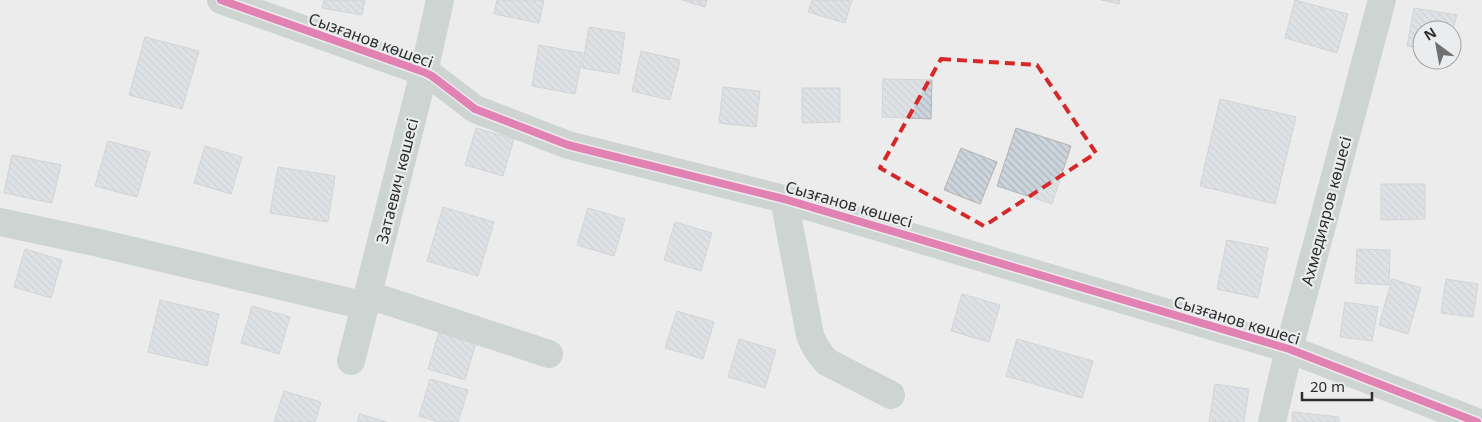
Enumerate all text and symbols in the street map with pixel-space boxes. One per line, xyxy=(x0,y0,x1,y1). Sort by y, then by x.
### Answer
street label: Сызғанов көшесі xyxy=(306,7,436,73)
north arrow xyxy=(1412,20,1462,70)
text: N xyxy=(1420,22,1440,45)
street label: Затаевич көшесі xyxy=(371,116,423,246)
street label: Ахмедияров көшесі xyxy=(1295,134,1357,288)
street label: Сызғанов көшесі xyxy=(783,175,915,233)
street label: Сызғанов көшесі xyxy=(1171,290,1303,350)
scale bar xyxy=(1302,370,1372,402)
text: 20 m xyxy=(1310,376,1345,396)

